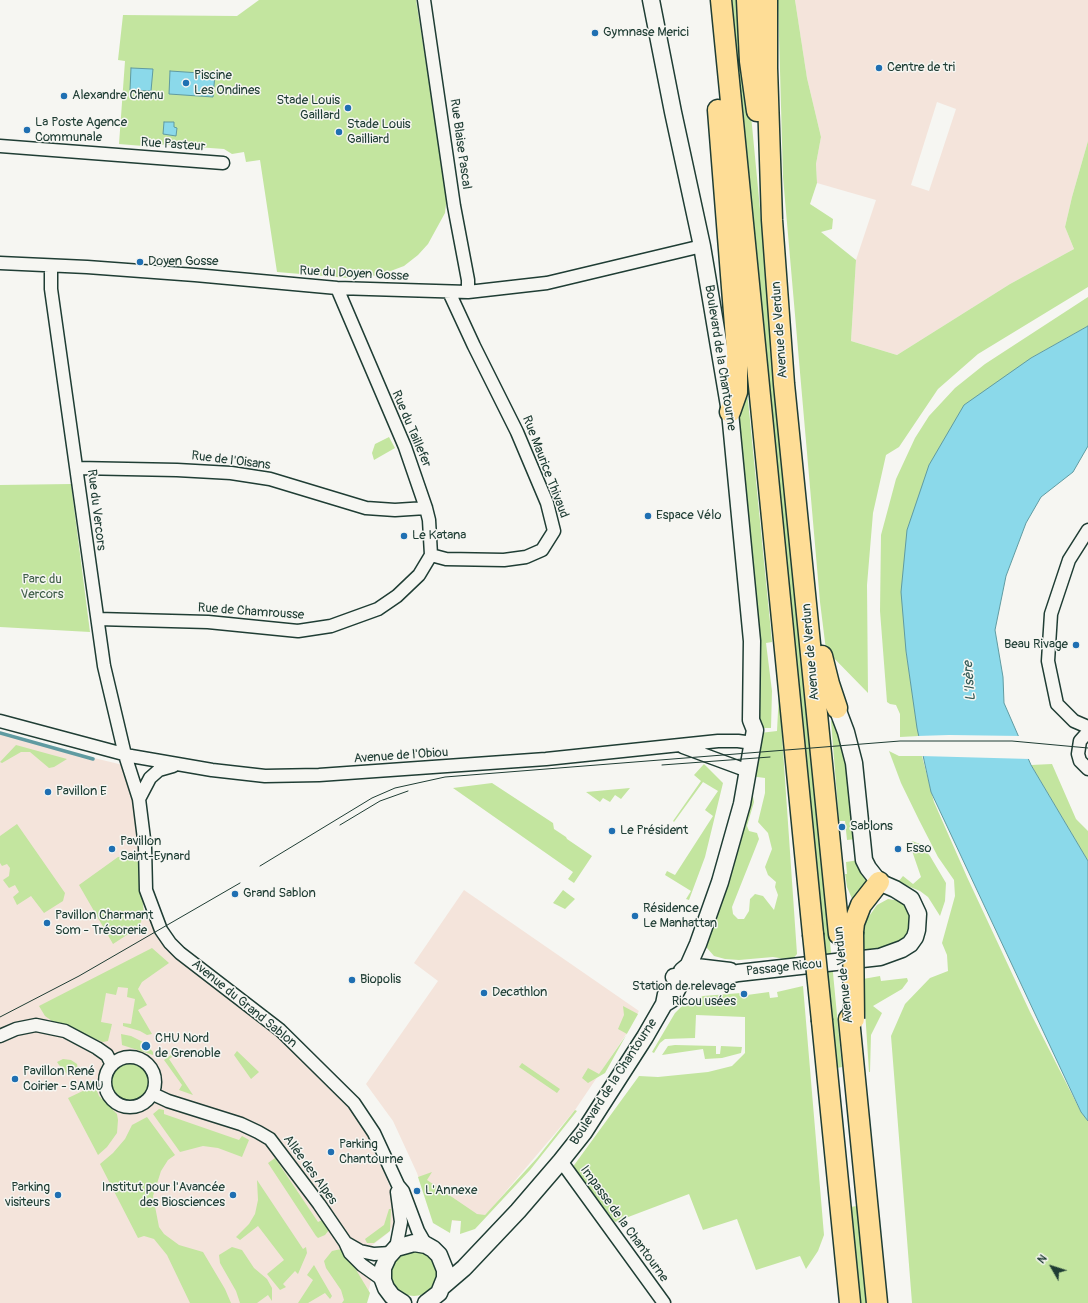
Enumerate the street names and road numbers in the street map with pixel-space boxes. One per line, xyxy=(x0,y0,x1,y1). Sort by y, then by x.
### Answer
street label: Rue Blaise Pascal xyxy=(446,98,474,190)
street label: Rue Pasteur xyxy=(140,135,206,155)
street label: Rue du Doyen Gosse xyxy=(299,263,409,285)
street label: Avenue de Verdun xyxy=(769,281,791,379)
street label: Boulevard de la Chantourne xyxy=(701,284,739,432)
street label: Rue du Taillefer xyxy=(388,388,434,470)
street label: Rue Maurice Thivaud xyxy=(518,414,572,520)
street label: Rue de l'Oisans xyxy=(191,448,271,474)
street label: Rue du Vercors xyxy=(83,468,109,552)
street label: Rue de Chamrousse xyxy=(197,600,305,624)
street label: Avenue de Verdun xyxy=(799,603,823,701)
street label: Avenue de l'Obiou xyxy=(353,745,449,767)
street label: Avenue de Verdun xyxy=(831,926,857,1024)
street label: Passage Ricou xyxy=(745,956,823,980)
street label: Avenue du Grand Sablon xyxy=(188,957,300,1051)
street label: Boulevard de la Chantourne xyxy=(567,1016,661,1148)
street label: Allée des Alpes xyxy=(280,1132,340,1208)
street label: Impasse de la Chantourne xyxy=(577,1163,671,1285)

